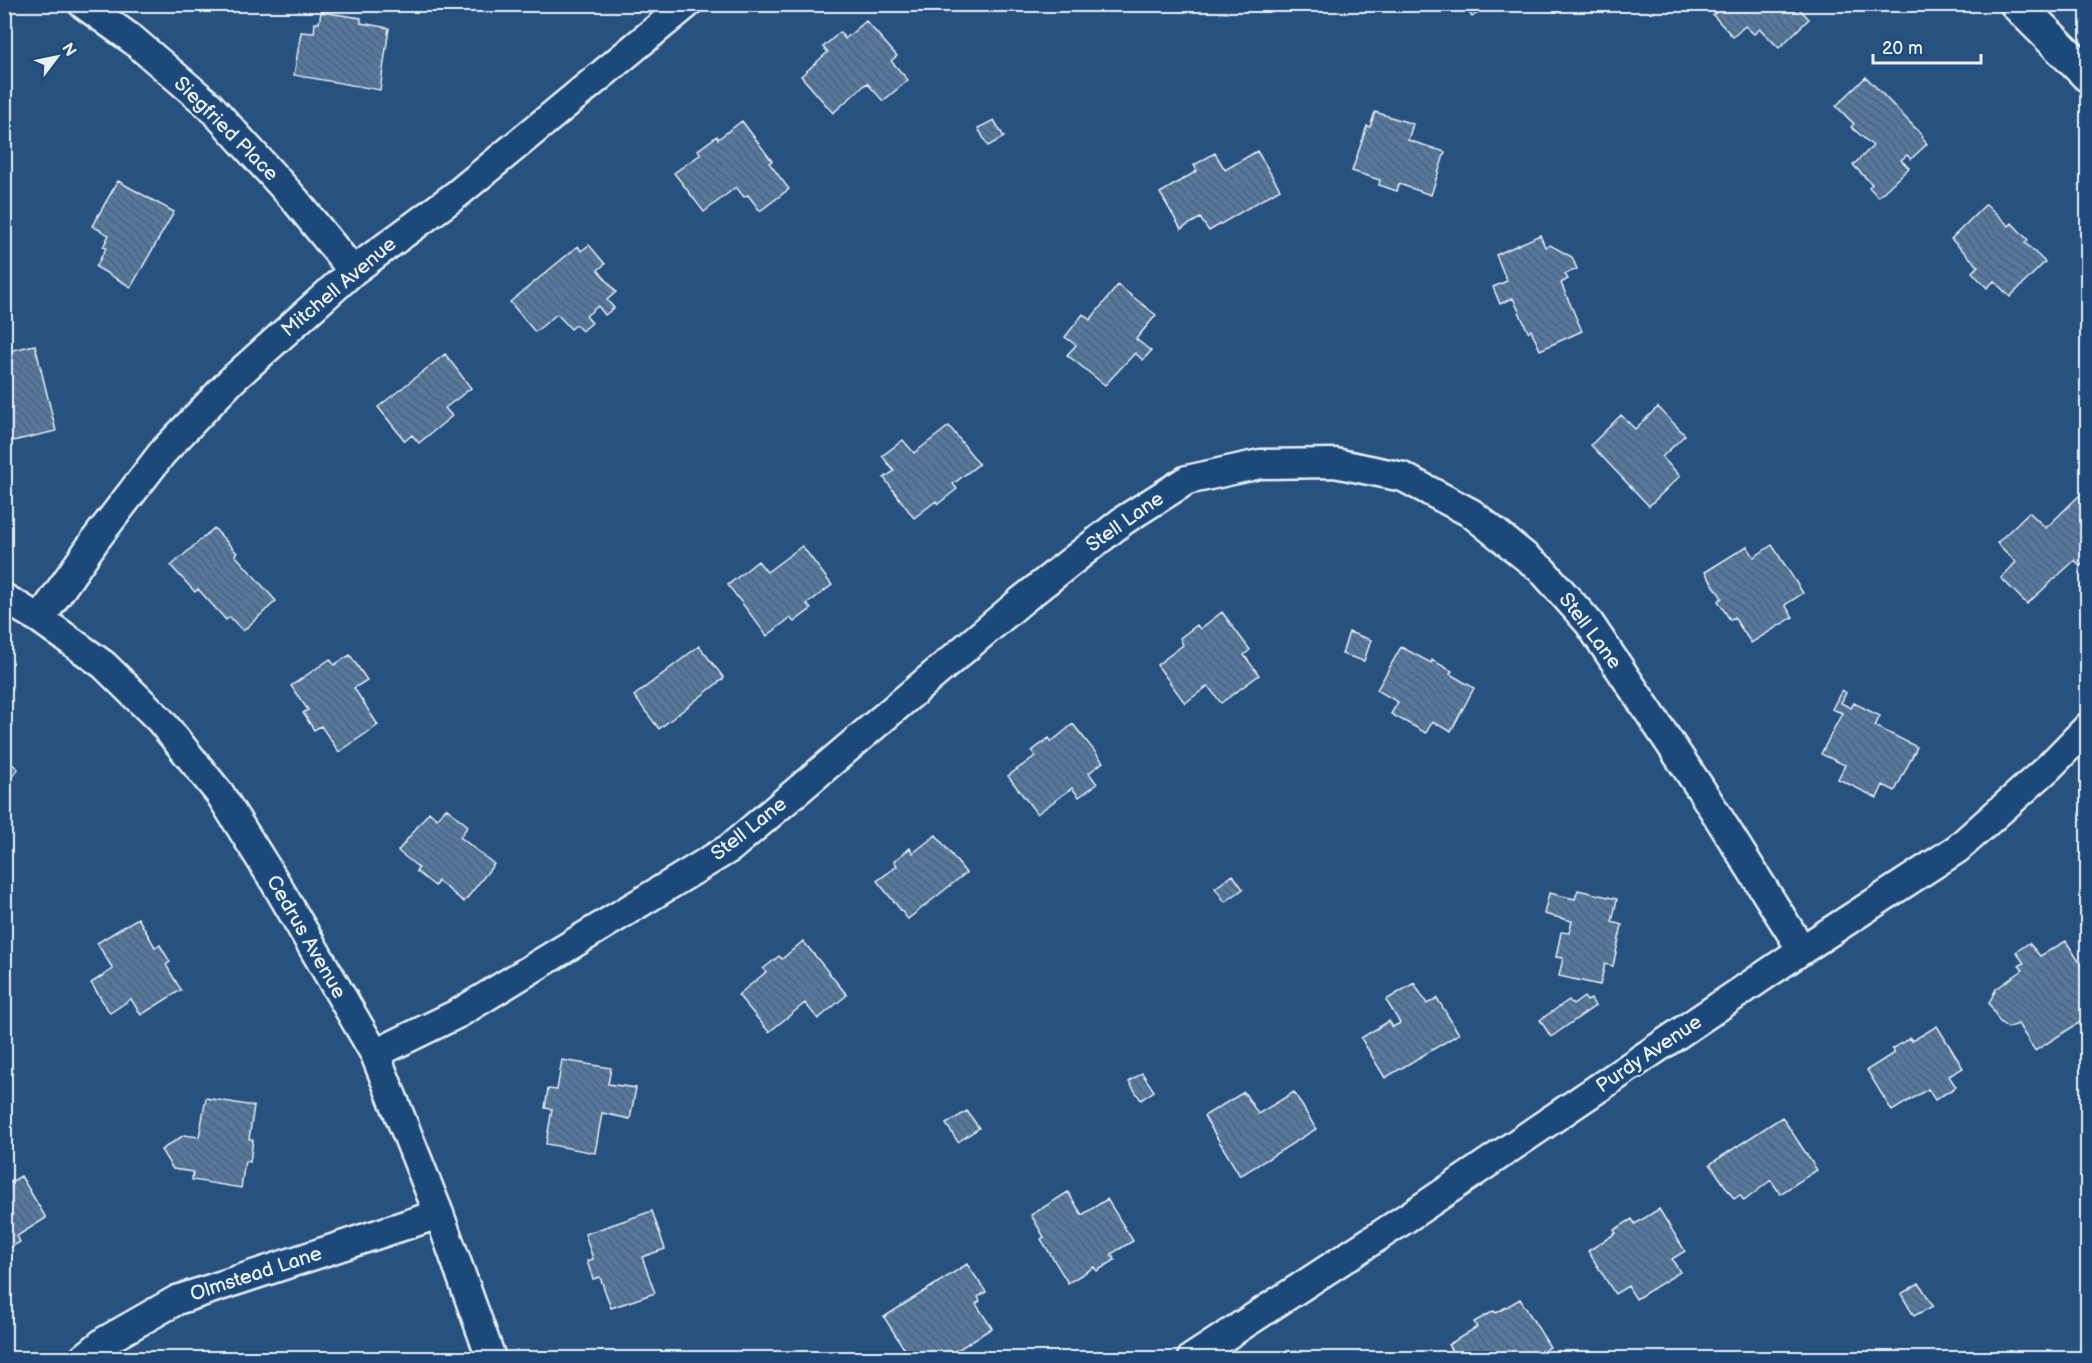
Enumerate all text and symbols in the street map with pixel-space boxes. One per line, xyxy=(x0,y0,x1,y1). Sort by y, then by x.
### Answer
north arrow xyxy=(27,27,87,87)
scale bar xyxy=(1873,27,1981,65)
text: 20 m xyxy=(1882,38,1923,59)
text: N xyxy=(57,40,80,60)
street label: Siegfried Place xyxy=(169,72,283,186)
street label: Mitchell Avenue xyxy=(277,232,401,342)
street label: Stell Lane xyxy=(1082,487,1169,557)
street label: Stell Lane xyxy=(1554,588,1627,674)
street label: Stell Lane xyxy=(706,792,792,866)
street label: Cedrus Avenue xyxy=(261,871,351,1003)
street label: Purdy Avenue xyxy=(1592,1010,1707,1098)
street label: Olmstead Lane xyxy=(187,1241,325,1307)

